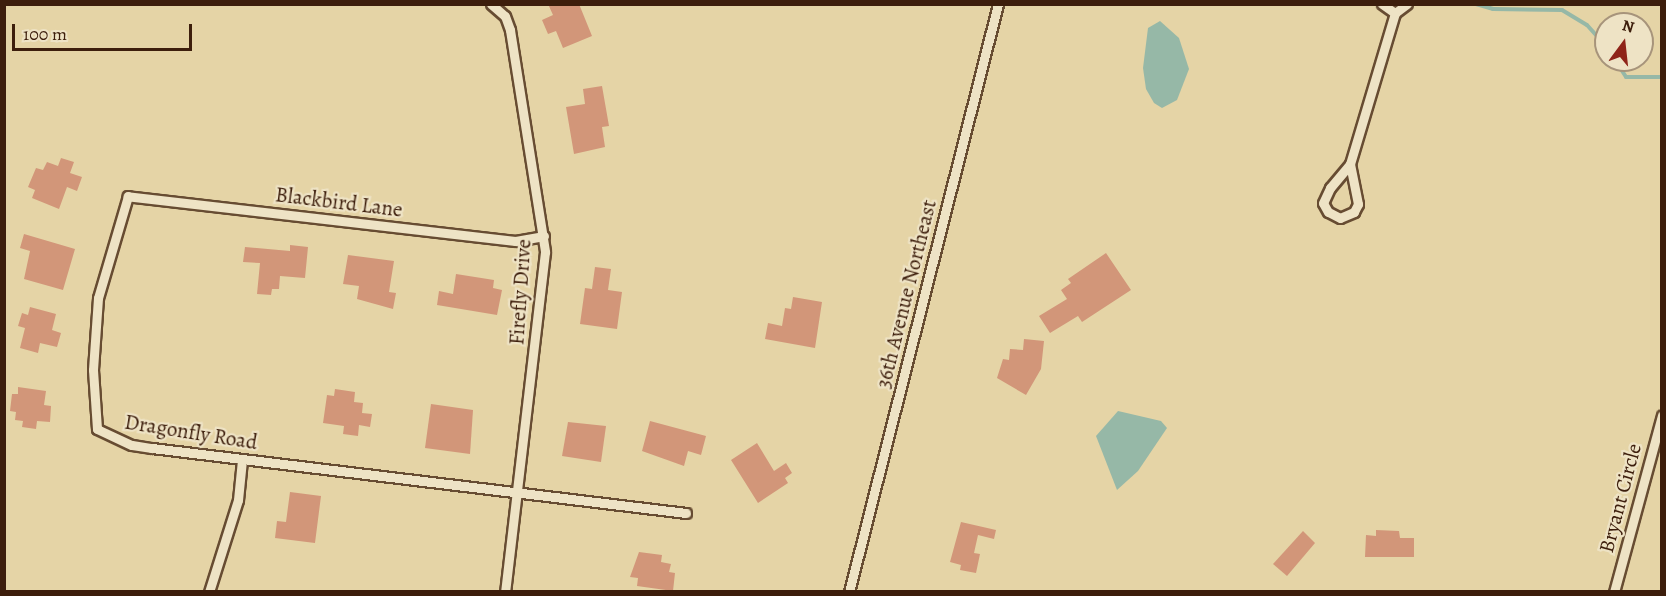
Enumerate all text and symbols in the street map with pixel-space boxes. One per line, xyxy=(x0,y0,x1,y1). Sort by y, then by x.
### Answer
scale bar xyxy=(15,12,195,50)
north arrow xyxy=(1594,12,1654,72)
text: N xyxy=(1620,14,1637,39)
text: 100 m xyxy=(23,22,67,46)
street label: Blackbird Lane xyxy=(274,182,404,222)
street label: 36th Avenue Northeast xyxy=(870,197,942,391)
street label: Firefly Drive xyxy=(504,238,536,346)
street label: Dragonfly Road xyxy=(123,409,259,455)
street label: Bryant Circle xyxy=(1593,441,1647,555)

